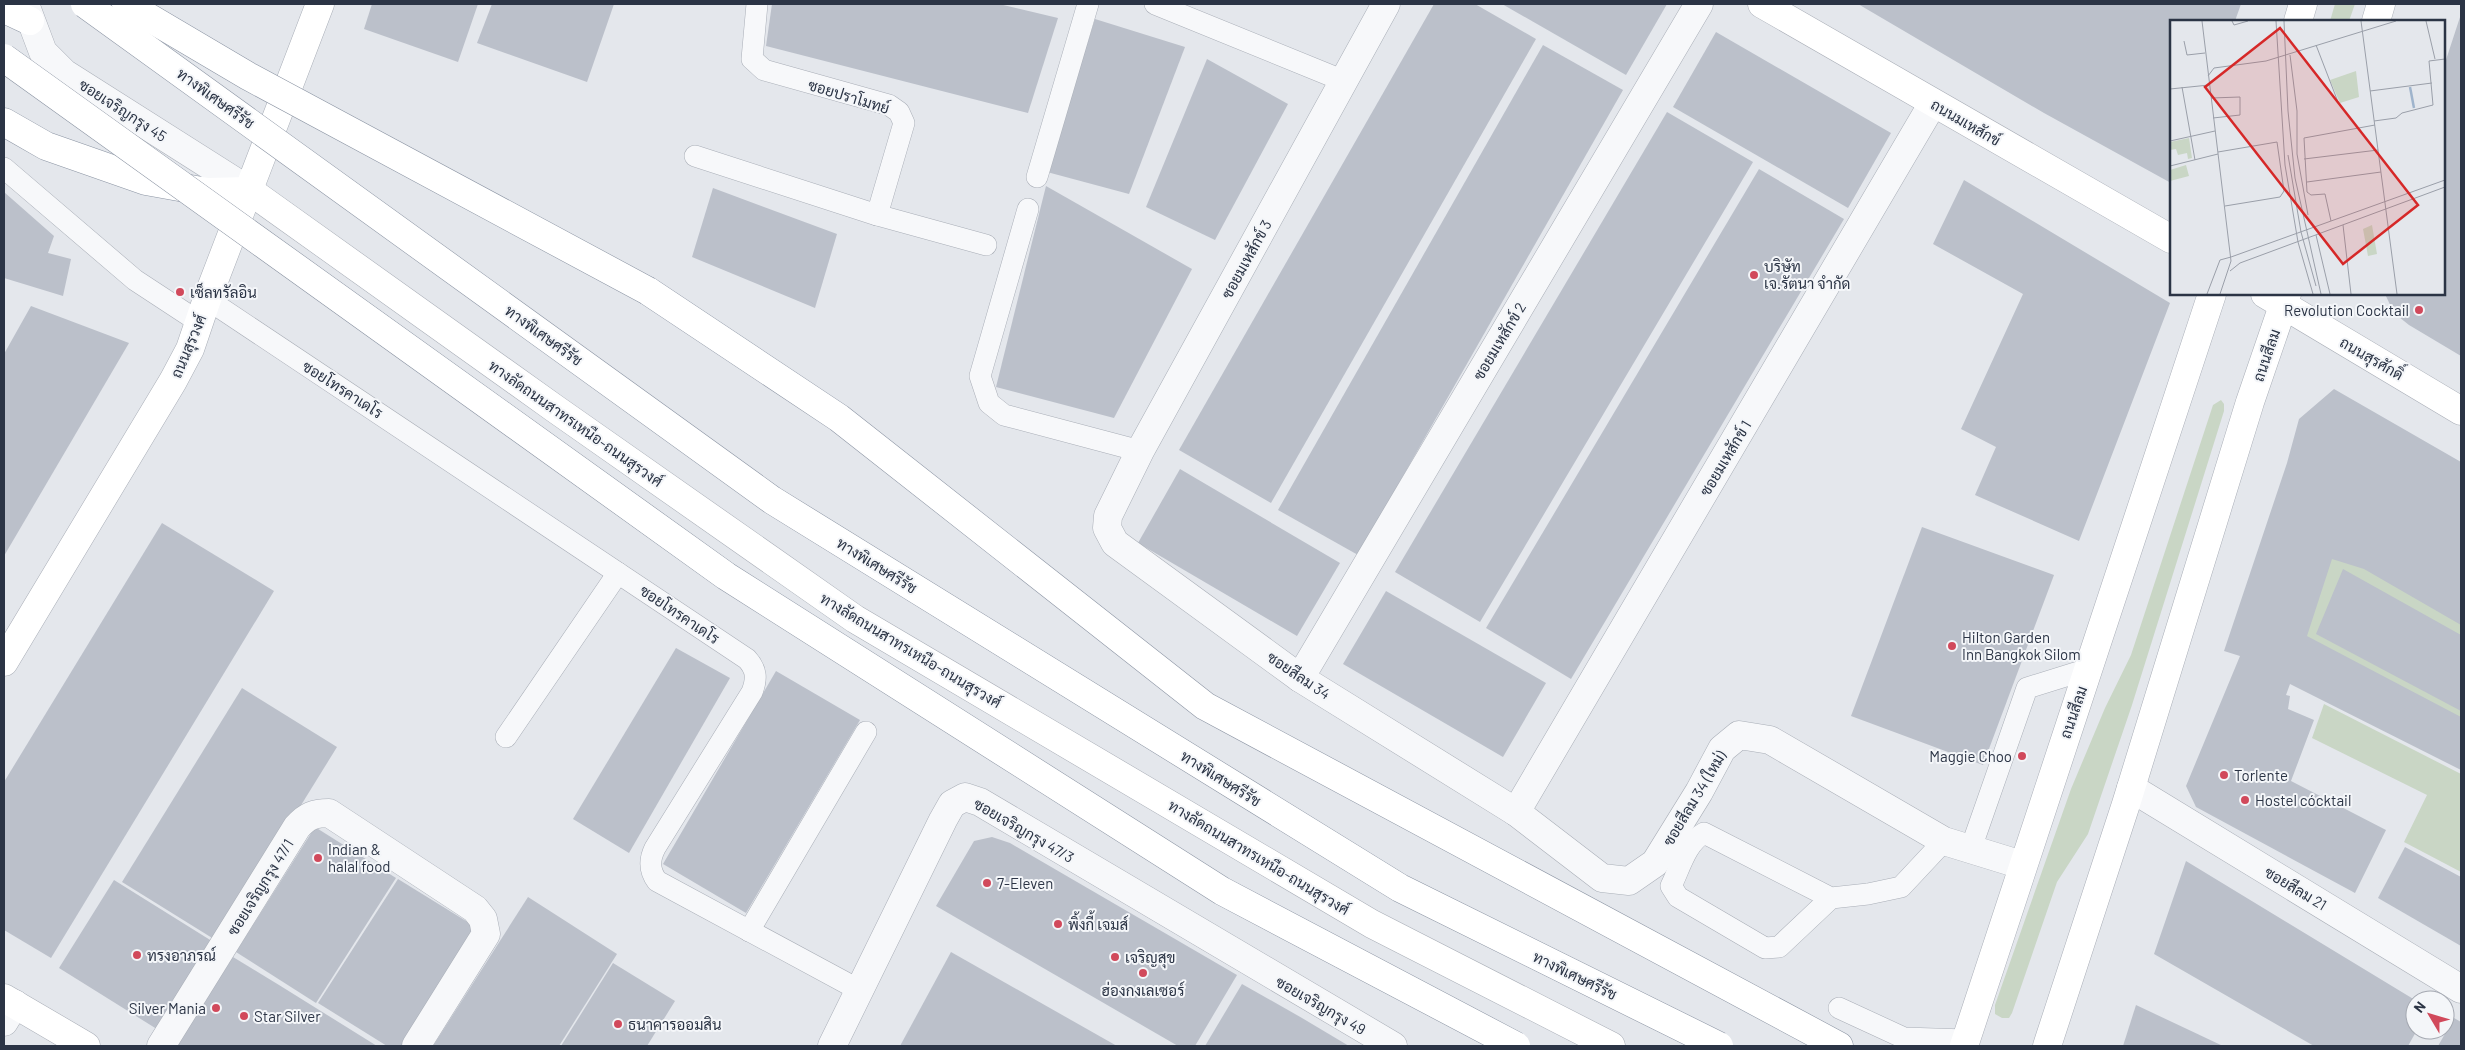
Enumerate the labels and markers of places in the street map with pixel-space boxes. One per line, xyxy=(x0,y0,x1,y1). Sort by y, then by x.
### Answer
place label: บริษัท เจ.รัตนา จำกัด xyxy=(1764,257,1851,292)
marker: บริษัท เจ.รัตนา จำกัด xyxy=(1748,269,1760,281)
place label: เซ็ลทรัลอิน xyxy=(190,282,257,301)
marker: เซ็ลทรัลอิน xyxy=(174,286,186,298)
place label: Revolution Cocktail xyxy=(2284,301,2409,319)
marker: Revolution Cocktail xyxy=(2413,304,2425,316)
place label: Hilton Garden Inn Bangkok Silom xyxy=(1962,628,2081,663)
marker: Hilton Garden Inn Bangkok Silom xyxy=(1946,640,1958,652)
place label: Maggie Choo xyxy=(1929,747,2012,765)
marker: Maggie Choo xyxy=(2016,750,2028,762)
place label: Torlente xyxy=(2234,766,2288,784)
marker: Torlente xyxy=(2218,769,2230,781)
place label: Hostel cócktail xyxy=(2255,791,2351,809)
marker: Hostel cócktail xyxy=(2239,794,2251,806)
place label: Indian & halal food xyxy=(328,840,391,875)
marker: Indian & halal food xyxy=(312,852,324,864)
place label: 7-Eleven xyxy=(997,874,1053,892)
marker: 7-Eleven xyxy=(981,877,993,889)
place label: พิ้งกี้ เจมส์ xyxy=(1068,910,1128,933)
marker: พิ้งกี้ เจมส์ xyxy=(1052,918,1064,930)
place label: ทรงอาภรณ์ xyxy=(147,946,216,964)
place label: เจริญสุข xyxy=(1125,948,1175,969)
marker: ทรงอาภรณ์ xyxy=(131,949,143,961)
marker: เจริญสุข xyxy=(1109,951,1121,963)
marker: ฮ่องกงเลเซอร์ xyxy=(1137,967,1149,979)
place label: ฮ่องกงเลเซอร์ xyxy=(1102,981,1184,999)
place label: Silver Mania xyxy=(129,999,206,1017)
marker: Silver Mania xyxy=(210,1002,222,1014)
place label: Star Silver xyxy=(254,1007,321,1025)
marker: Star Silver xyxy=(238,1010,250,1022)
place label: ธนาคารออมสิน xyxy=(628,1015,722,1033)
marker: ธนาคารออมสิน xyxy=(612,1018,624,1030)

